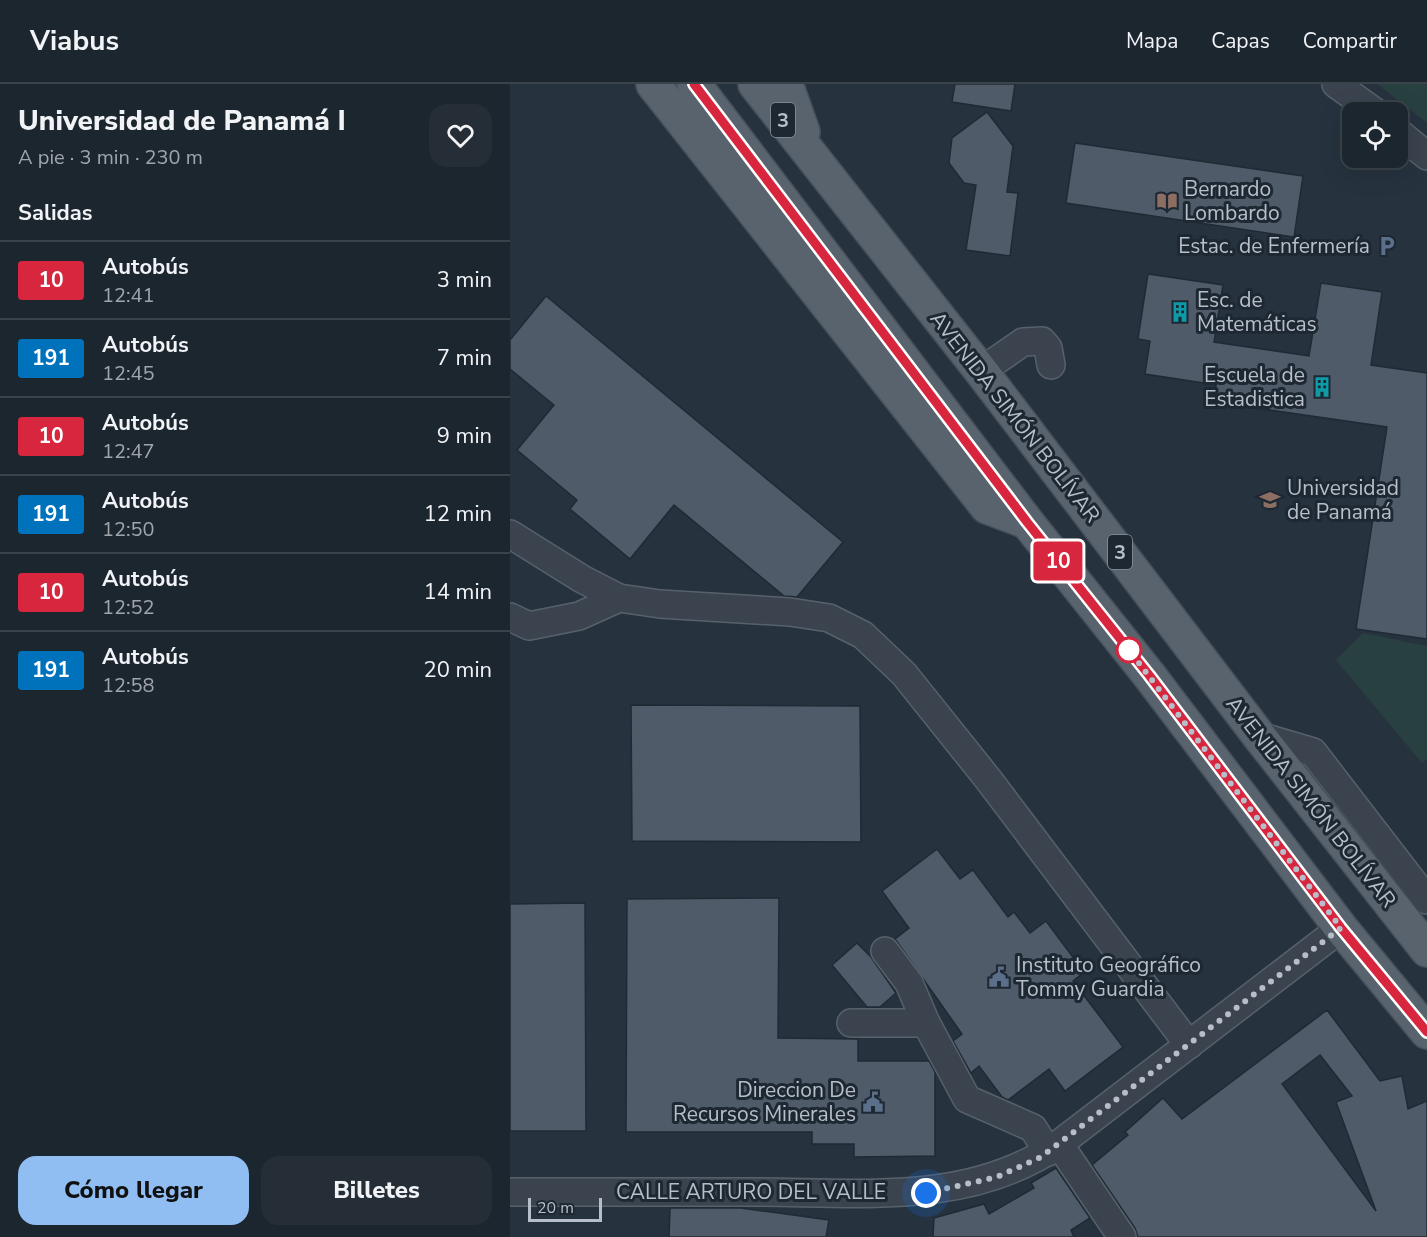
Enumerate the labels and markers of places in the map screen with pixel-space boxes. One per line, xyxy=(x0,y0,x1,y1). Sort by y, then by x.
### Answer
place label: Bernardo Lombardo xyxy=(1184,175,1280,227)
library icon: Bernardo Lombardo xyxy=(1155,189,1179,213)
place label: Estac. de Enfermería xyxy=(1178,232,1370,260)
parking icon: Estac. de Enfermería xyxy=(1375,234,1399,258)
place label: Esc. de Matemáticas xyxy=(1197,286,1317,338)
building icon: Esc. de Matemáticas xyxy=(1168,300,1192,324)
place label: Escuela de Estadistica xyxy=(1204,361,1305,413)
building icon: Escuela de Estadistica xyxy=(1310,375,1334,399)
place label: Universidad de Panamá xyxy=(1287,474,1399,526)
school or university icon: Universidad de Panamá xyxy=(1258,488,1282,512)
unlabelled marker xyxy=(1116,637,1142,663)
place label: Instituto Geográfico Tommy Guardia xyxy=(1016,951,1201,1003)
public building icon: Instituto Geográfico Tommy Guardia xyxy=(987,965,1011,989)
place label: Direccion De Recursos Minerales xyxy=(673,1076,856,1128)
public building icon: Direccion De Recursos Minerales xyxy=(861,1090,885,1114)

